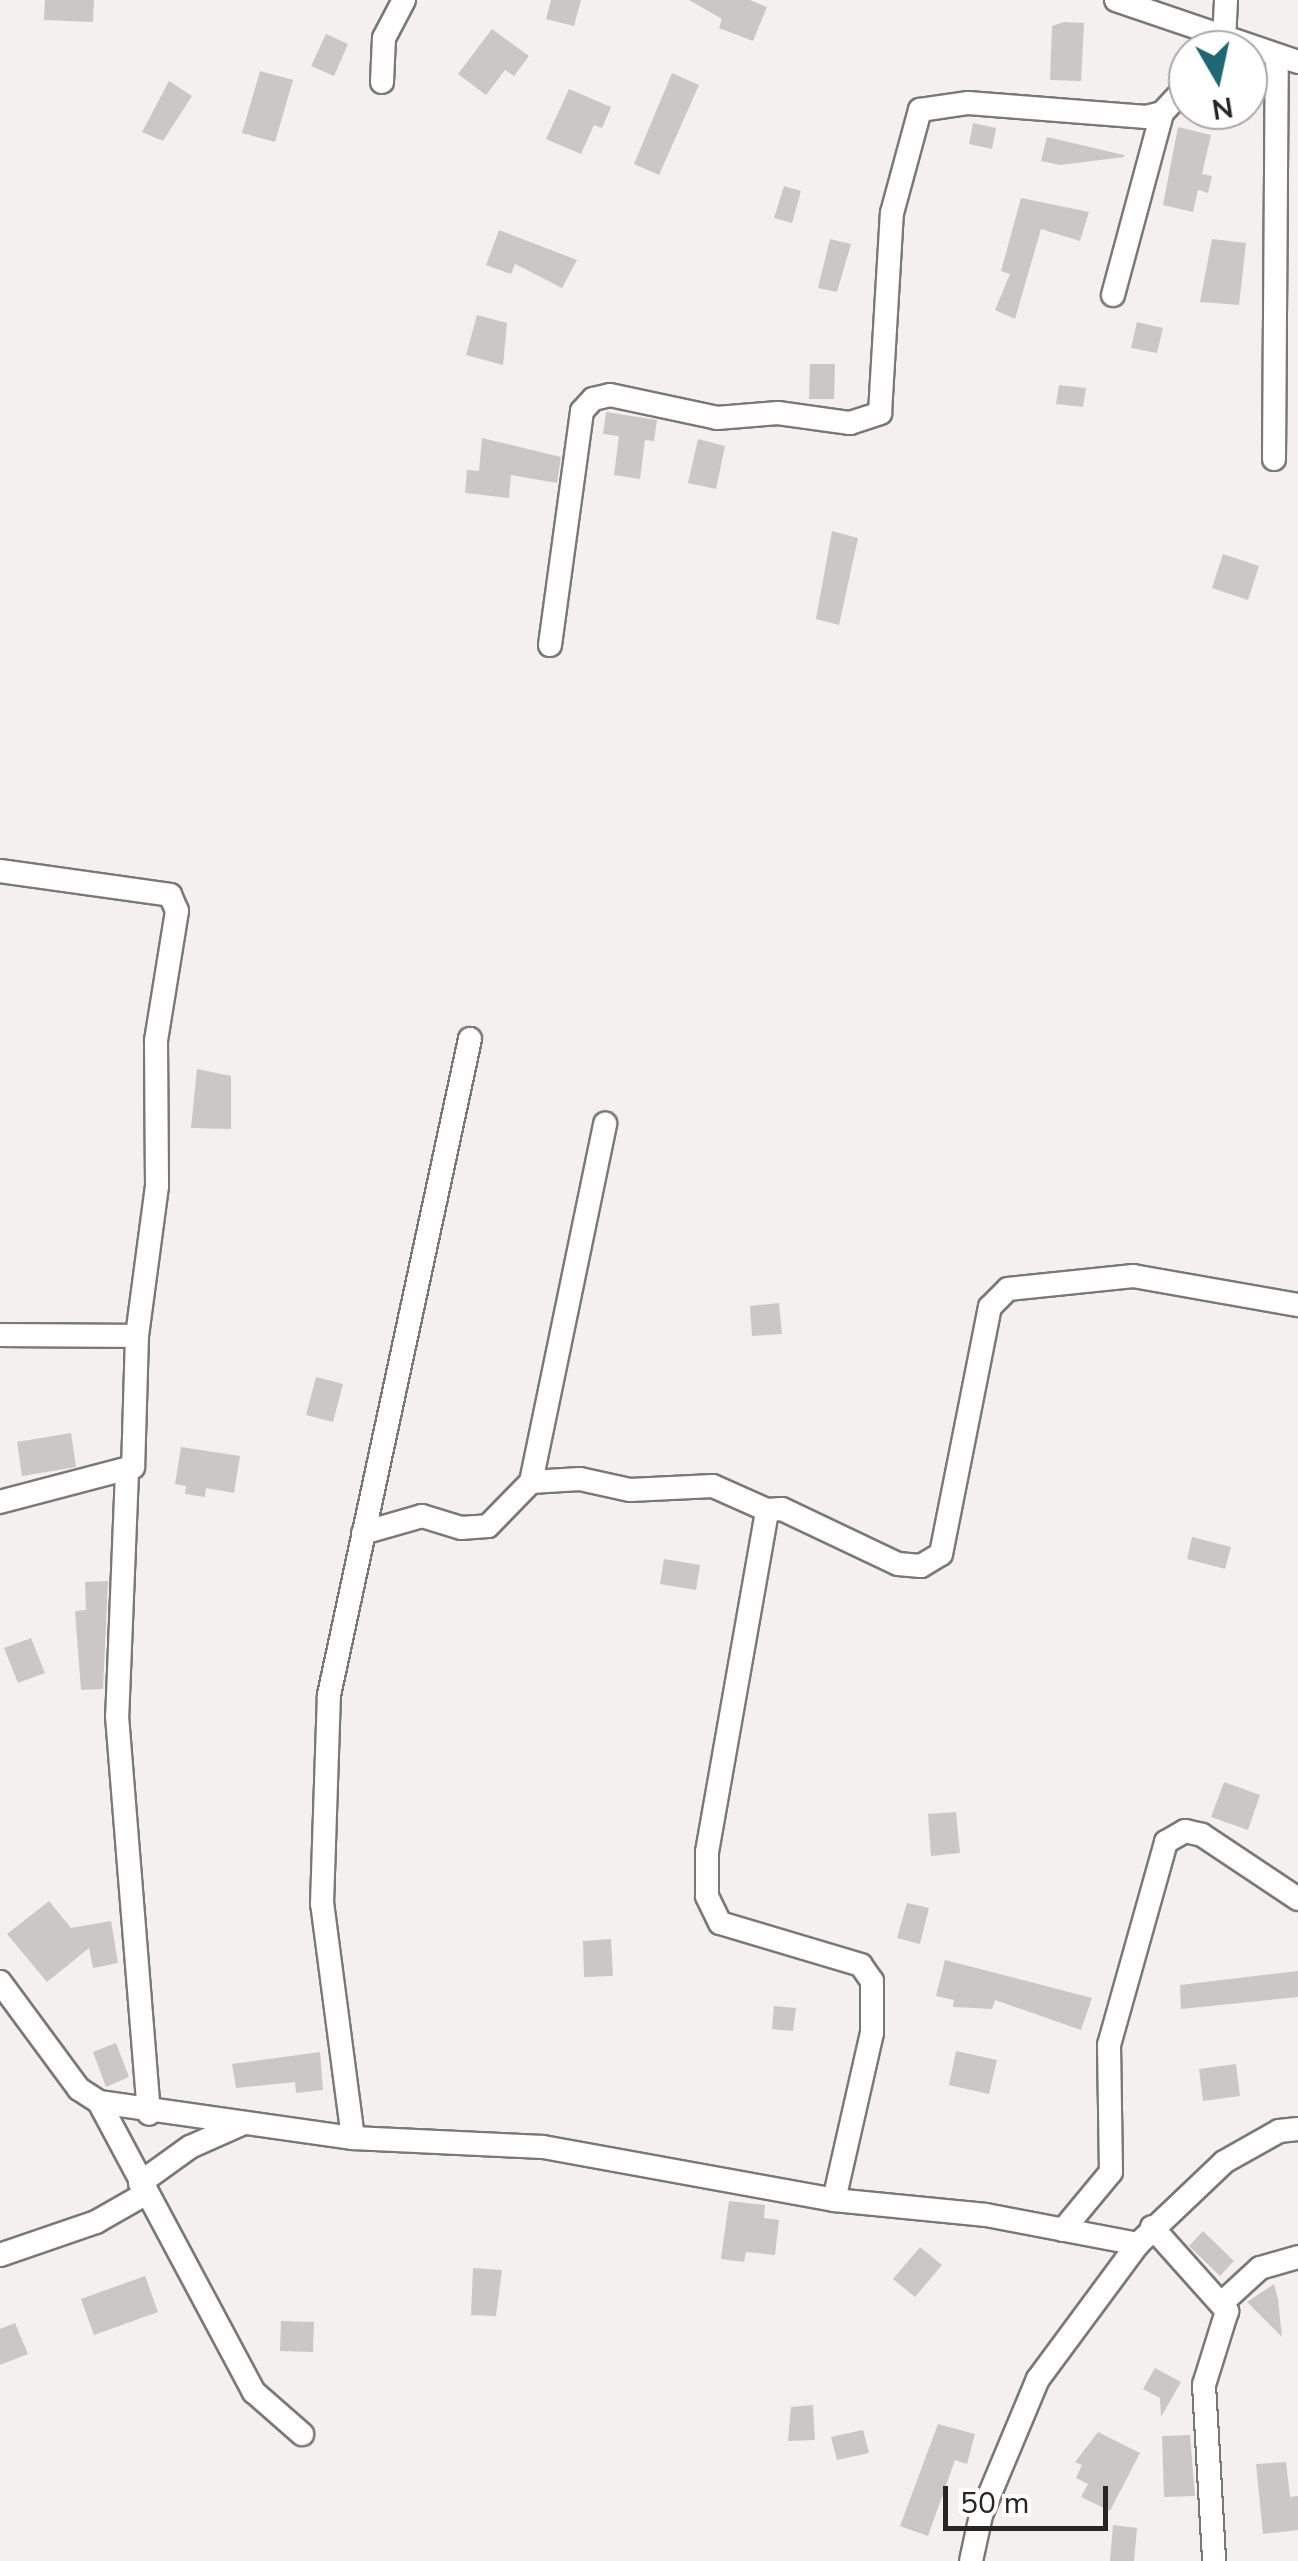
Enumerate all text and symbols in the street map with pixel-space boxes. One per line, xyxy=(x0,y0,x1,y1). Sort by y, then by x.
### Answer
north arrow xyxy=(1168,30,1268,130)
text: N xyxy=(1209,87,1236,128)
scale bar xyxy=(948,2466,1113,2528)
text: 50 m xyxy=(960,2483,1029,2524)

